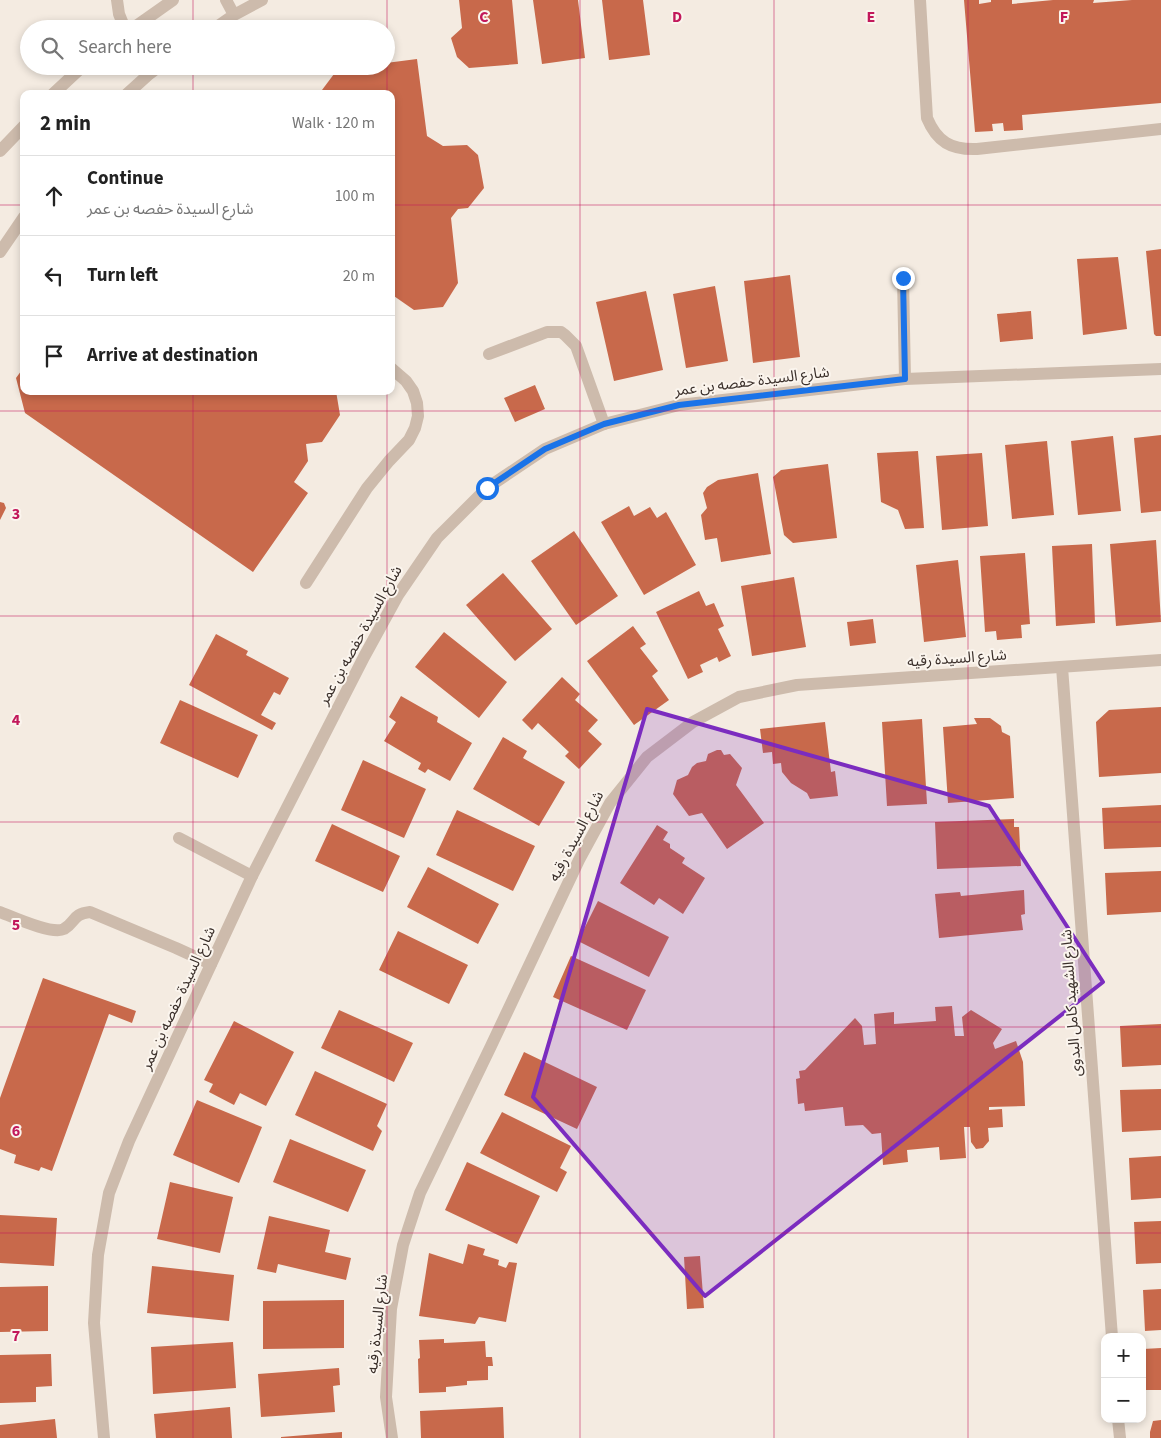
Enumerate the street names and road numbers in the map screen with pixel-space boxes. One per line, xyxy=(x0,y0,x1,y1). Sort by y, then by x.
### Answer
street label: شارع السيدة حفصه بن عمر xyxy=(672,362,831,403)
street label: شارع السيدة حفصه بن عمر xyxy=(313,562,408,710)
street label: شارع السيدة رقيه xyxy=(907,645,1008,673)
street label: شارع السيدة رقيه xyxy=(544,787,610,886)
street label: شارع السيدة حفصه بن عمر xyxy=(136,923,222,1075)
street label: شارع الشهيد كامل البدوى xyxy=(1056,928,1088,1077)
street label: شارع السيدة رقيه xyxy=(362,1273,394,1375)

